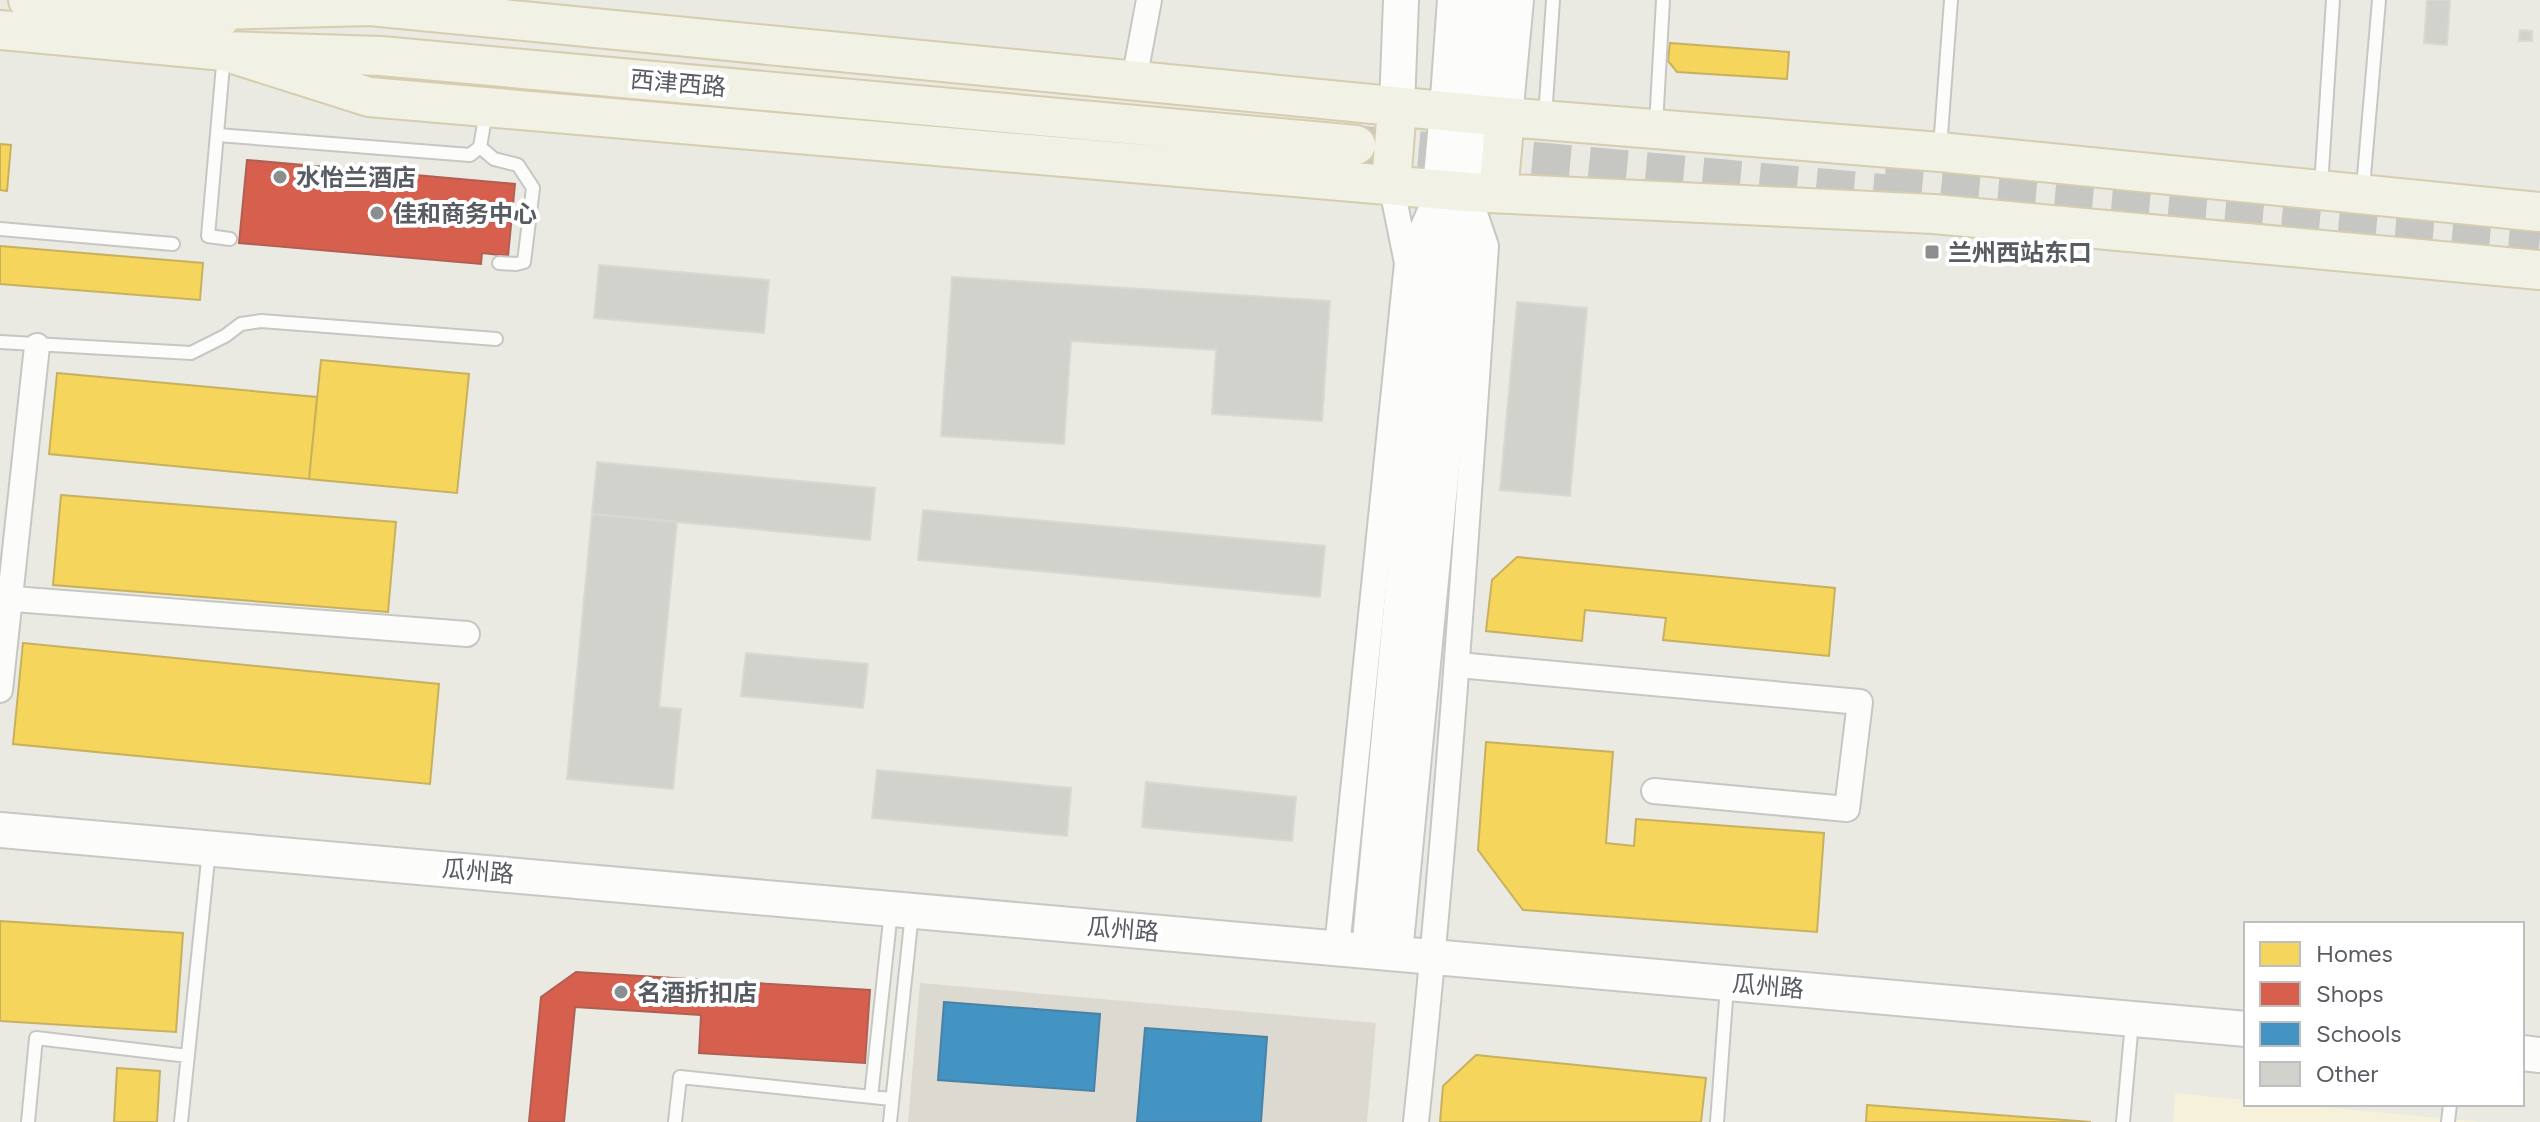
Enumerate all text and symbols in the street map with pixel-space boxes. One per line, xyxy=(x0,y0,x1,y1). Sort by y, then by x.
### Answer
street label: 西津西路 xyxy=(629,64,727,102)
place label: 水怡兰酒店 xyxy=(296,163,416,192)
marker: 水怡兰酒店 xyxy=(271,168,289,186)
place label: 佳和商务中心 xyxy=(393,199,537,228)
marker: 佳和商务中心 xyxy=(368,204,386,222)
place label: 兰州西站东口 xyxy=(1948,238,2092,267)
marker: 兰州西站东口 xyxy=(1923,243,1941,261)
street label: 瓜州路 xyxy=(441,853,515,889)
street label: 瓜州路 xyxy=(1086,911,1160,947)
legend xyxy=(2244,922,2524,1106)
text: Homes xyxy=(2316,939,2393,968)
street label: 瓜州路 xyxy=(1731,968,1805,1004)
place label: 名酒折扣店 xyxy=(637,978,757,1007)
text: Shops xyxy=(2316,979,2383,1008)
marker: 名酒折扣店 xyxy=(612,983,630,1001)
text: Schools xyxy=(2316,1019,2401,1048)
text: Other xyxy=(2316,1059,2378,1088)

